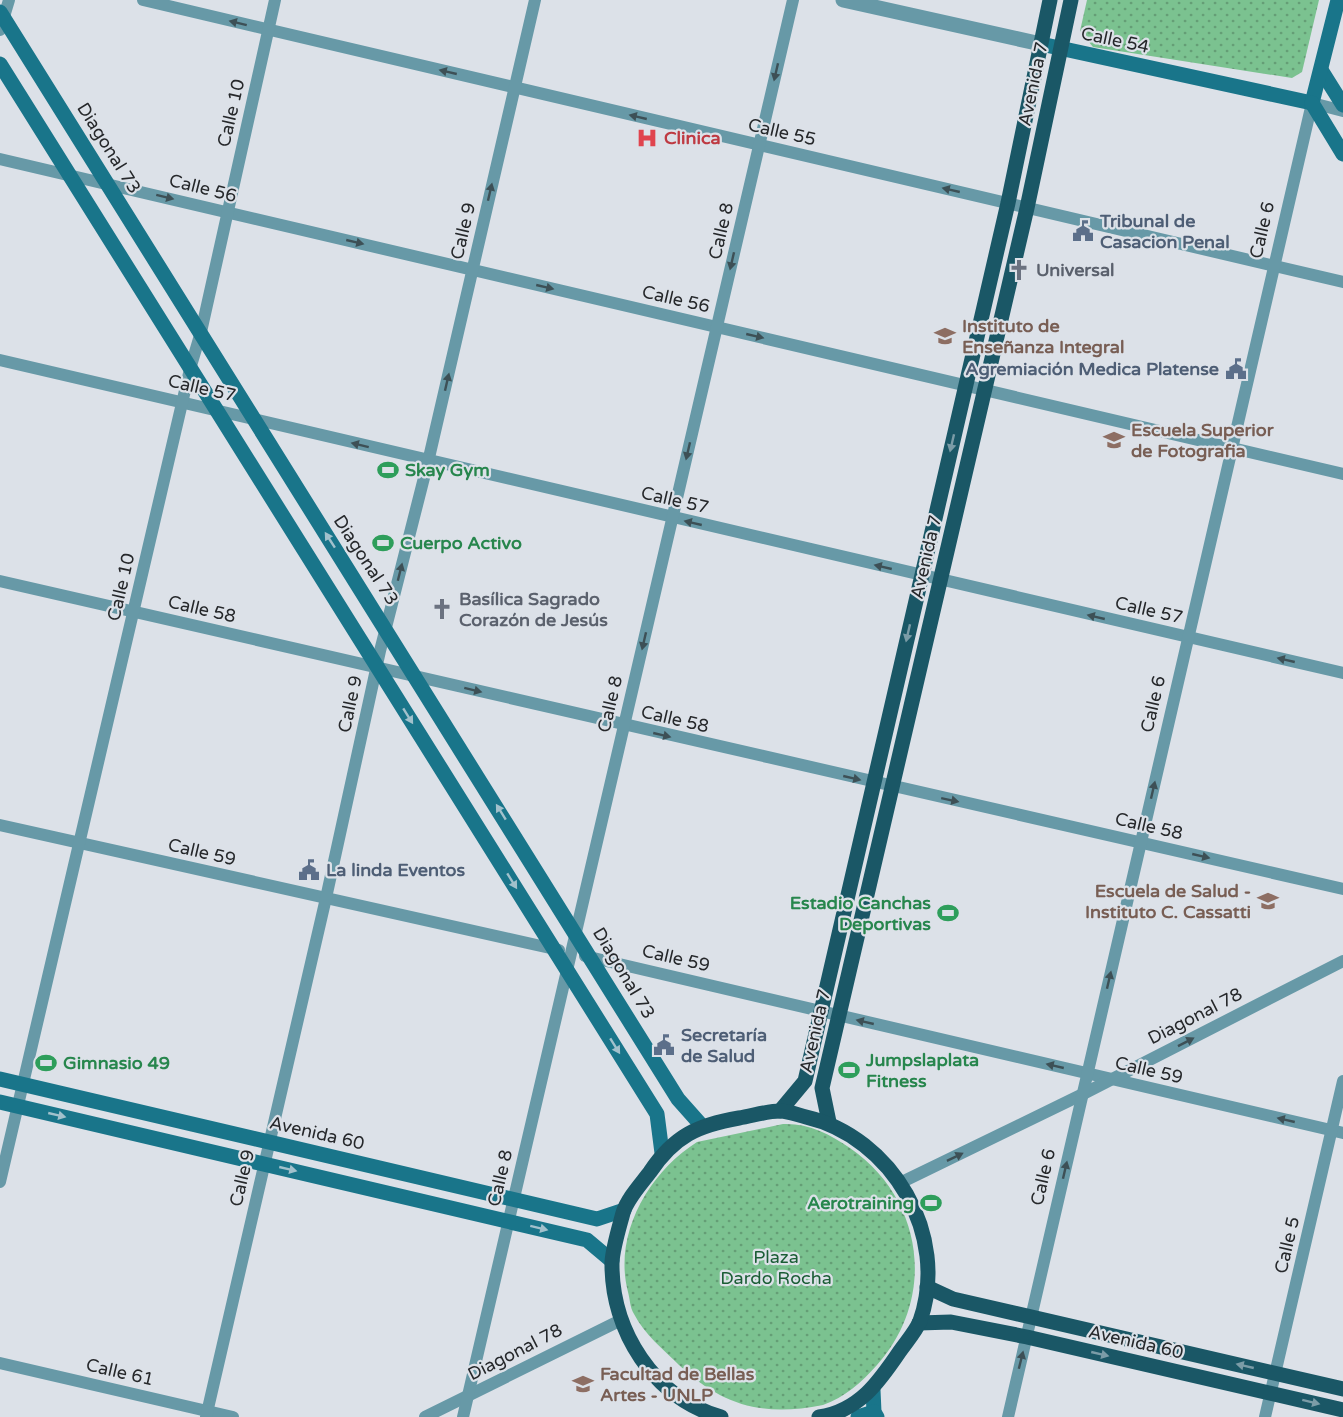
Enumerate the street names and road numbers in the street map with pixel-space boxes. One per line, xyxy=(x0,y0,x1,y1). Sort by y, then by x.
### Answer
street label: Calle 54 xyxy=(1079,22,1151,58)
street label: Avenida 7 xyxy=(1013,40,1053,128)
street label: Calle 10 xyxy=(213,77,249,149)
street label: Diagonal 73 xyxy=(72,98,146,198)
street label: Calle 55 xyxy=(746,114,818,150)
street label: Calle 56 xyxy=(167,169,239,207)
street label: Calle 6 xyxy=(1245,199,1279,261)
street label: Calle 9 xyxy=(446,200,480,262)
street label: Calle 8 xyxy=(704,200,738,262)
street label: Calle 56 xyxy=(640,281,712,317)
street label: Calle 57 xyxy=(166,370,238,406)
street label: Calle 57 xyxy=(639,482,711,518)
street label: Diagonal 73 xyxy=(329,511,403,609)
street label: Avenida 7 xyxy=(906,513,946,601)
street label: Calle 10 xyxy=(103,551,139,623)
street label: Calle 58 xyxy=(166,591,238,627)
street label: Calle 57 xyxy=(1113,592,1185,628)
street label: Calle 9 xyxy=(333,673,367,735)
street label: Calle 8 xyxy=(593,673,627,735)
street label: Calle 6 xyxy=(1136,673,1170,735)
street label: Calle 58 xyxy=(639,701,711,737)
street label: Calle 58 xyxy=(1113,808,1185,844)
street label: Calle 59 xyxy=(166,834,238,870)
street label: Diagonal 73 xyxy=(588,923,660,1023)
street label: Calle 59 xyxy=(640,940,712,976)
street label: Diagonal 78 xyxy=(1144,983,1246,1049)
street label: Avenida 7 xyxy=(795,987,835,1075)
street label: Calle 59 xyxy=(1113,1052,1185,1088)
street label: Avenida 60 xyxy=(267,1111,367,1155)
street label: Calle 6 xyxy=(1026,1146,1060,1208)
street label: Calle 9 xyxy=(225,1147,259,1209)
street label: Calle 8 xyxy=(483,1147,517,1209)
street label: Calle 5 xyxy=(1270,1214,1304,1276)
street label: Diagonal 78 xyxy=(464,1319,566,1385)
street label: Avenida 60 xyxy=(1086,1320,1186,1364)
street label: Calle 61 xyxy=(84,1354,156,1390)

